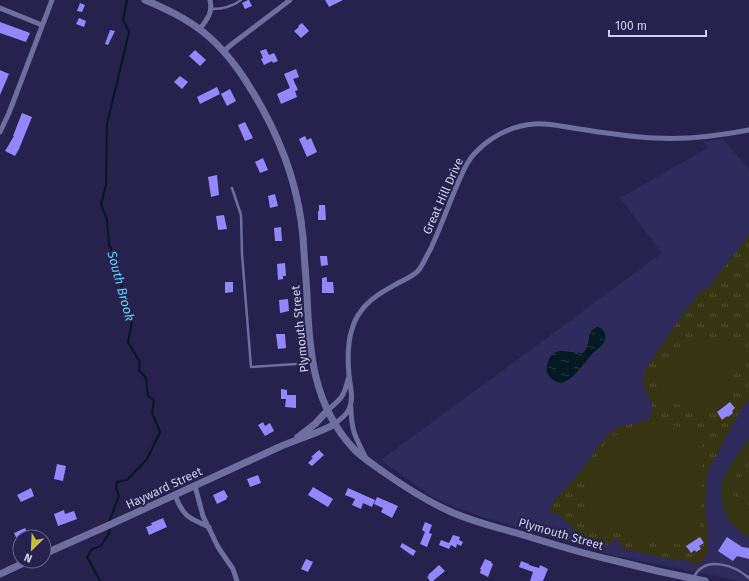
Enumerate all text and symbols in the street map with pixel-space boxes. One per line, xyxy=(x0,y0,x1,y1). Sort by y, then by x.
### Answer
scale bar xyxy=(609,12,706,38)
text: 100 m xyxy=(615,19,647,33)
street label: Great Hill Drive xyxy=(420,156,466,236)
water label: South Brook xyxy=(104,248,138,323)
street label: Plymouth Street xyxy=(288,284,312,373)
street label: Hayward Street xyxy=(124,464,205,512)
street label: Plymouth Street xyxy=(517,515,606,553)
north arrow xyxy=(12,529,52,569)
text: N xyxy=(22,550,34,565)

